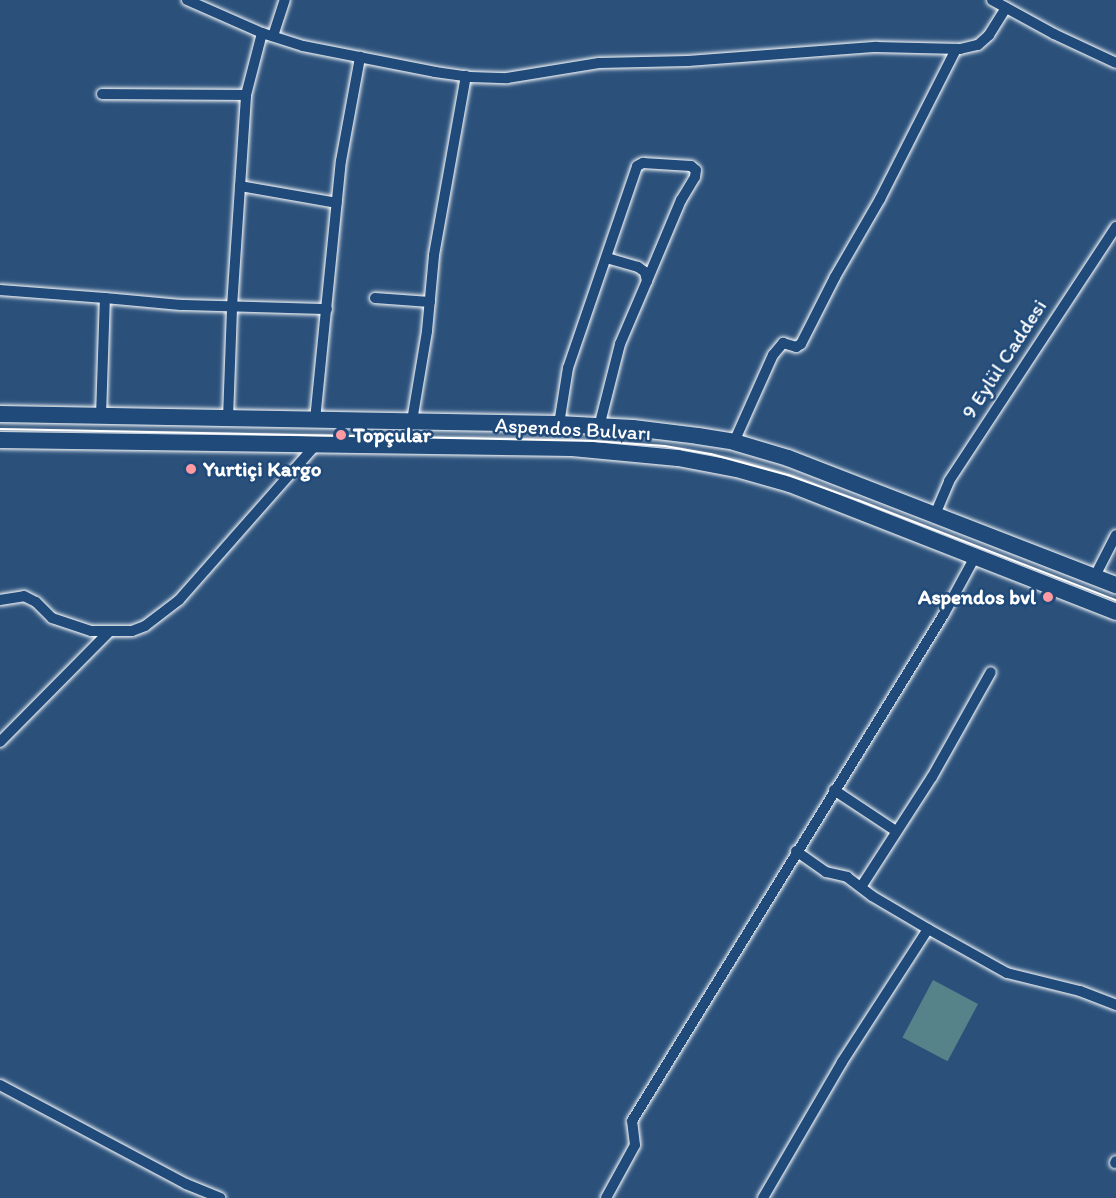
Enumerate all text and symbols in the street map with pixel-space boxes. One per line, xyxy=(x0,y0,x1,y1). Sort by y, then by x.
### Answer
street label: 9 Eylül Caddesi xyxy=(956,295,1052,423)
street label: Aspendos Bulvarı xyxy=(494,412,652,446)
place label: Topçular xyxy=(353,422,431,448)
marker: Topçular xyxy=(334,428,348,442)
place label: Yurtiçi Kargo xyxy=(203,456,321,482)
marker: Yurtiçi Kargo xyxy=(184,462,198,476)
place label: Aspendos bvl xyxy=(918,584,1036,610)
marker: Aspendos bvl xyxy=(1041,590,1055,604)

